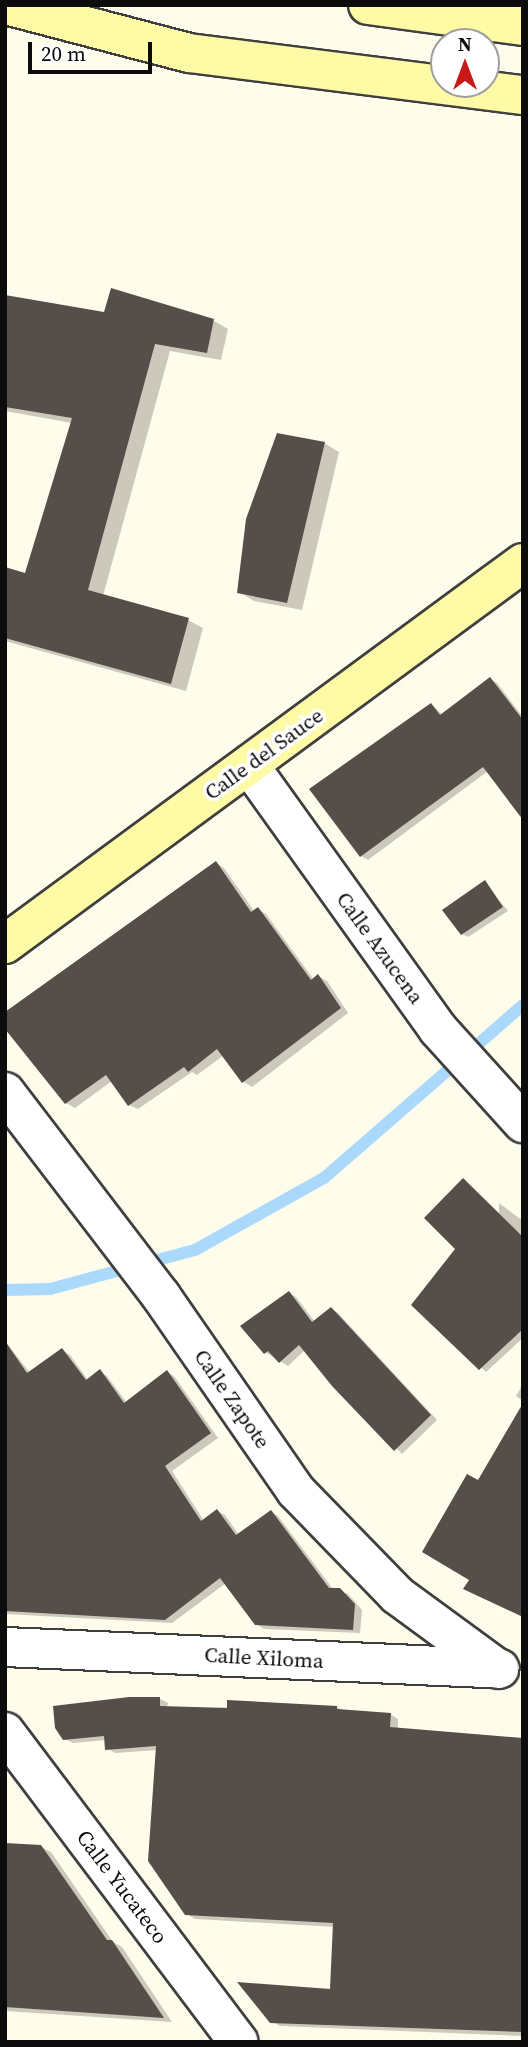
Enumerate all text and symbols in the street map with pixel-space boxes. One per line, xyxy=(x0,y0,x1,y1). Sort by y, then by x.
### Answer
scale bar xyxy=(32,28,156,72)
north arrow xyxy=(430,28,500,98)
text: N xyxy=(458,31,472,57)
text: 20 m xyxy=(41,39,86,68)
street label: Calle del Sauce xyxy=(200,703,328,805)
street label: Calle Azucena xyxy=(331,887,429,1009)
street label: Calle Zapote xyxy=(189,1345,275,1453)
street label: Calle Xiloma xyxy=(204,1642,324,1674)
street label: Calle Yucateco xyxy=(71,1825,173,1949)

